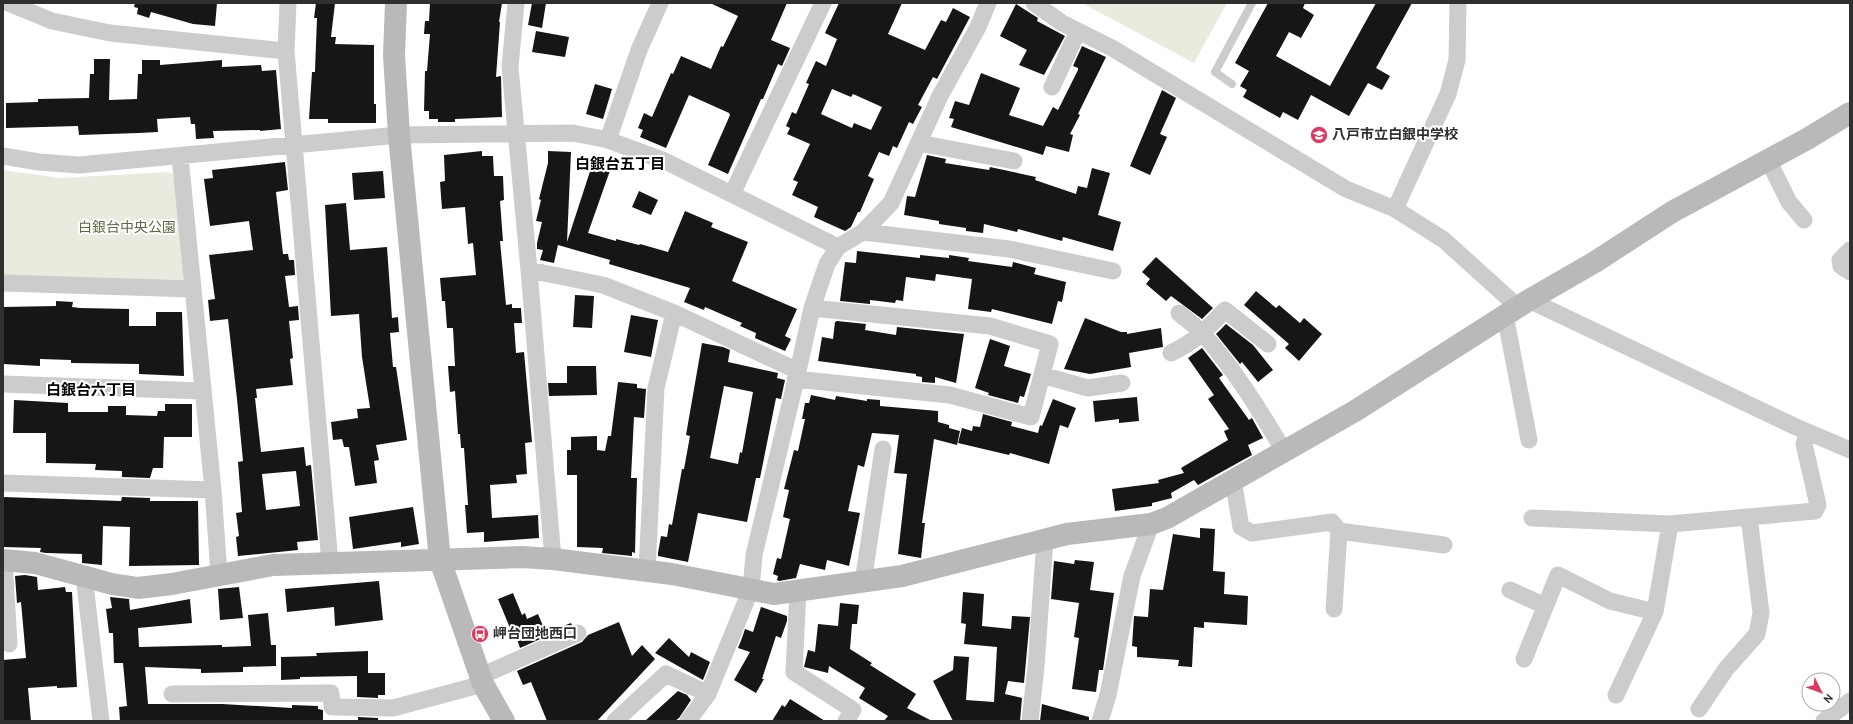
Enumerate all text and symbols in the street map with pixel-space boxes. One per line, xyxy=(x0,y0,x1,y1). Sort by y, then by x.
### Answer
school or university icon: 八戸市立白銀中学校 xyxy=(1309,125,1329,145)
place label: 八戸市立白銀中学校 xyxy=(1332,127,1458,144)
district label: 白銀台五丁目 xyxy=(575,155,665,175)
park label: 白銀台中央公園 xyxy=(78,219,176,237)
district label: 白銀台六丁目 xyxy=(46,381,136,401)
bus stop icon: 岬台団地西口 xyxy=(470,624,490,644)
place label: 岬台団地西口 xyxy=(493,626,577,643)
north arrow xyxy=(1801,672,1841,712)
text: N xyxy=(1820,690,1836,706)

